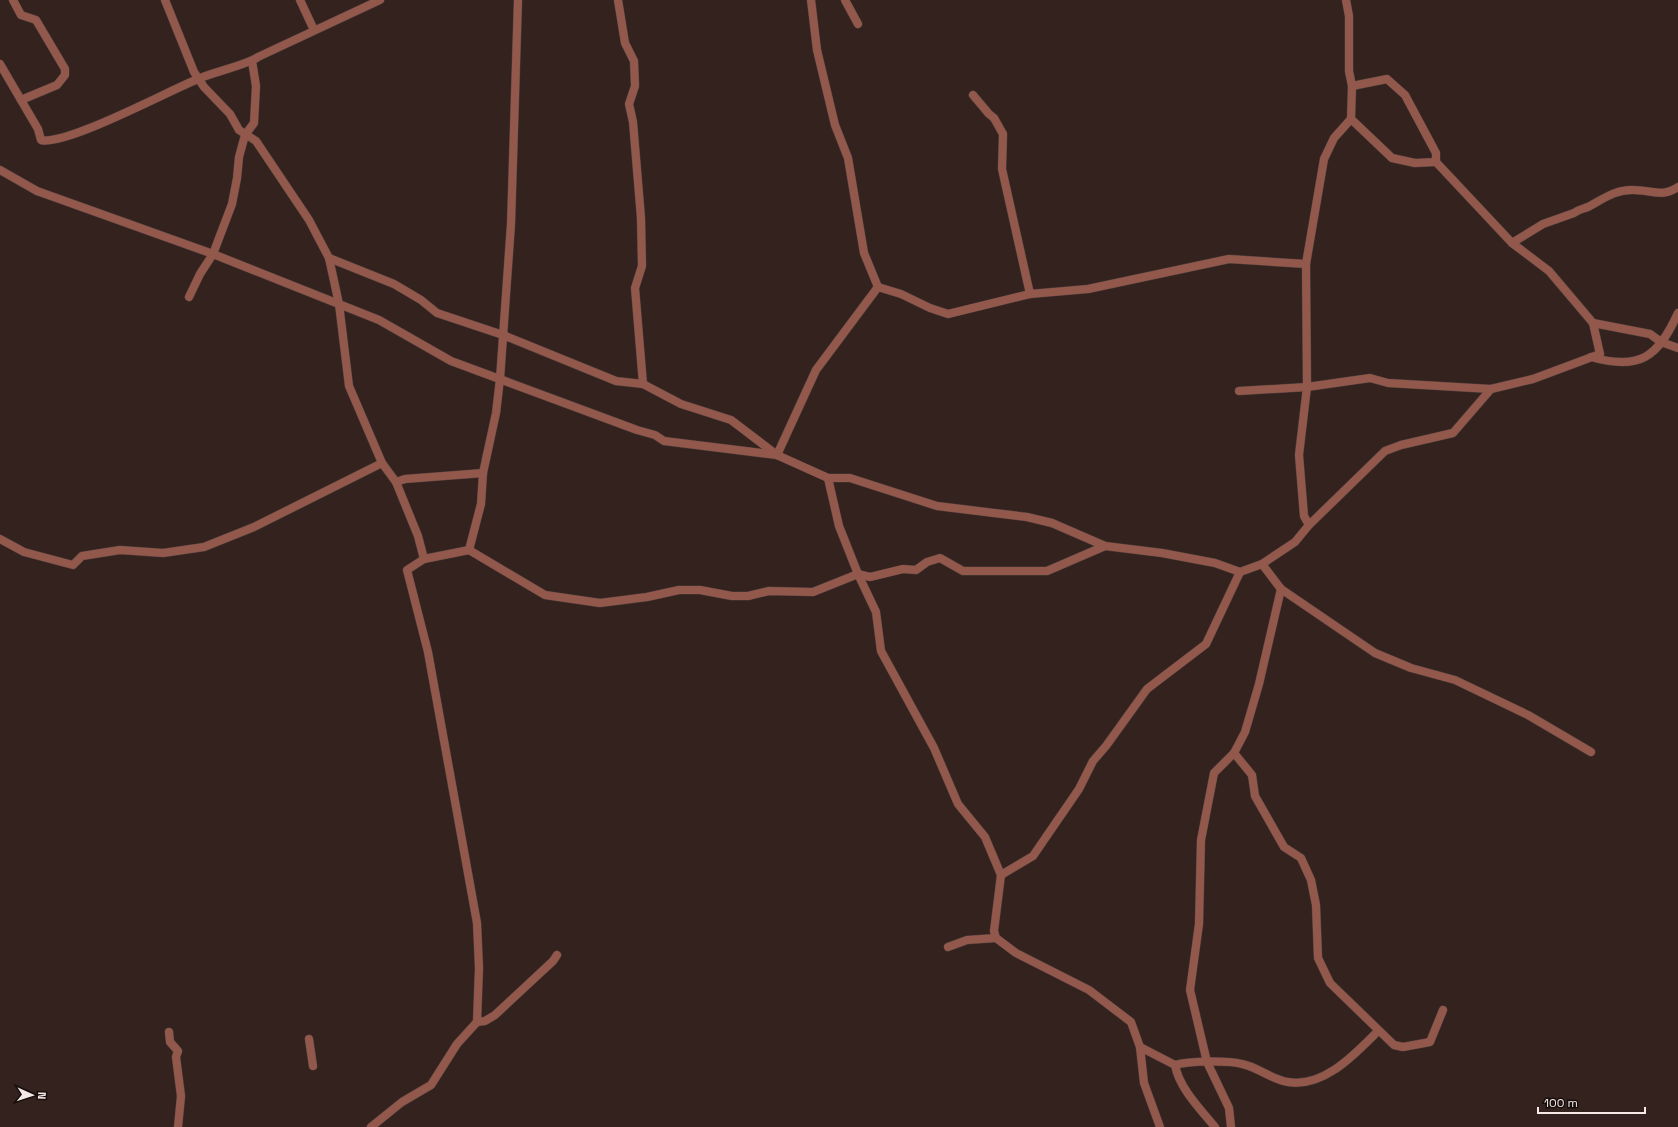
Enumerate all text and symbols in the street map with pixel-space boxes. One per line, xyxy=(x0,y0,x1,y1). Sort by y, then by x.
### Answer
north arrow xyxy=(12,1075,52,1115)
scale bar xyxy=(1538,1089,1645,1115)
text: N xyxy=(35,1091,49,1100)
text: 100 m xyxy=(1544,1095,1578,1111)

